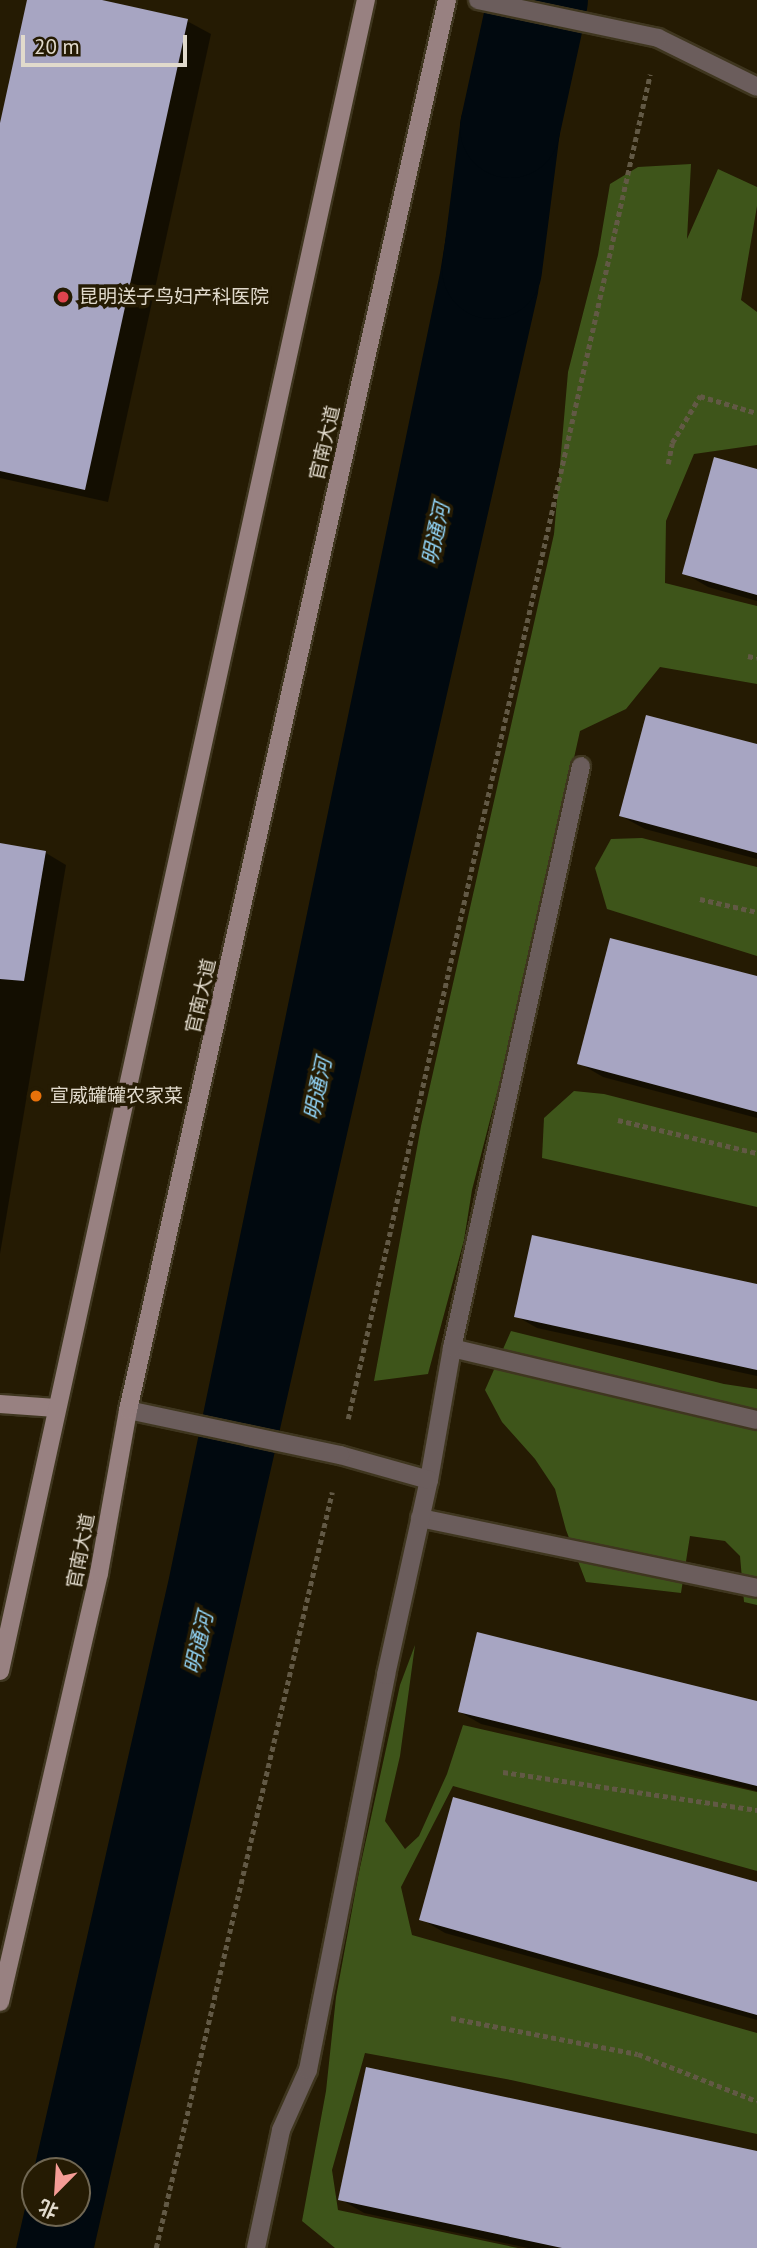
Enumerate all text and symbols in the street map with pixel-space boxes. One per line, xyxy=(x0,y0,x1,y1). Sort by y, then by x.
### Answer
scale bar xyxy=(24,21,191,65)
text: 20 m xyxy=(34,33,80,60)
place label: 昆明送子鸟妇产科医院 xyxy=(79,286,269,308)
marker: 昆明送子鸟妇产科医院 xyxy=(53,287,73,307)
street label: 官南大道 xyxy=(305,403,345,483)
water label: 明通河 xyxy=(417,501,455,567)
street label: 官南大道 xyxy=(181,956,221,1036)
water label: 明通河 xyxy=(299,1056,337,1122)
place label: 宣威罐罐农家菜 xyxy=(50,1085,183,1107)
marker: 宣威罐罐农家菜 xyxy=(28,1088,44,1104)
street label: 官南大道 xyxy=(63,1512,99,1590)
water label: 明通河 xyxy=(180,1609,218,1677)
north arrow xyxy=(21,2157,91,2227)
text: 北 xyxy=(35,2195,62,2224)

